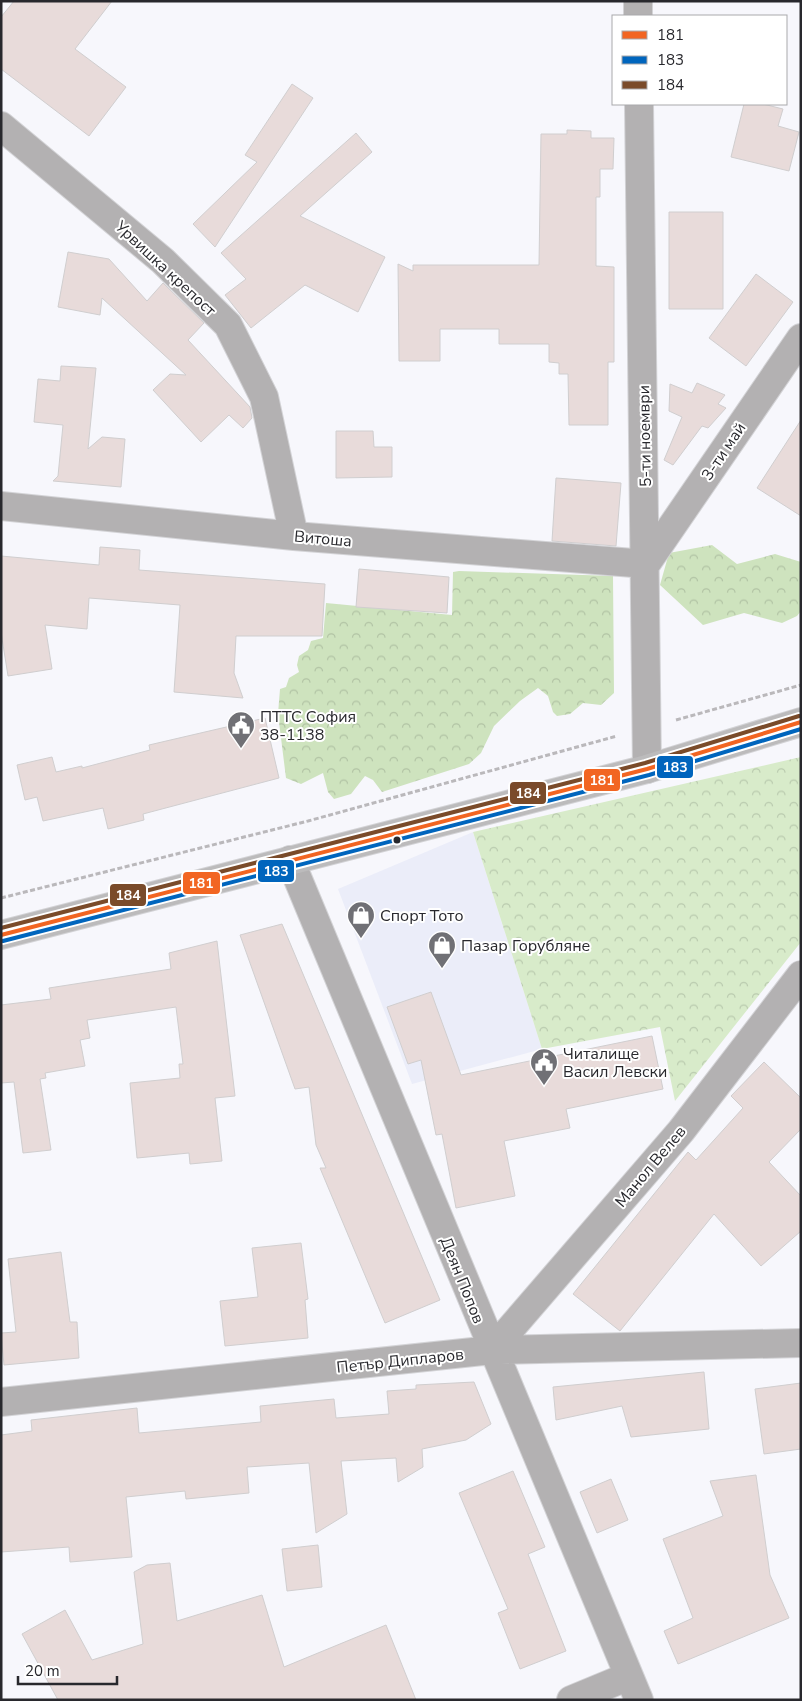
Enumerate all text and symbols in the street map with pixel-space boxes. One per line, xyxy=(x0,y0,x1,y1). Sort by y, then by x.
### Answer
legend xyxy=(612,15,787,105)
text: 181 xyxy=(657,25,684,45)
text: 183 xyxy=(657,50,684,70)
text: 184 xyxy=(657,75,684,95)
street label: Урвишка крепост xyxy=(109,215,221,322)
street label: 5-ти ноември xyxy=(633,385,657,487)
street label: 3-ти май xyxy=(696,418,751,485)
street label: Витоша xyxy=(293,526,353,552)
place label: ПТТС София 38-1138 xyxy=(260,706,356,746)
public building icon: ПТТС София 38-1138 xyxy=(226,710,256,749)
line badge: 183 xyxy=(656,755,694,779)
text: 183 xyxy=(662,758,688,777)
line badge: 181 xyxy=(583,768,621,792)
text: 181 xyxy=(589,771,615,790)
line badge: 184 xyxy=(509,781,547,805)
text: 184 xyxy=(515,784,541,803)
unlabelled marker xyxy=(392,835,402,845)
line badge: 183 xyxy=(257,859,295,883)
text: 183 xyxy=(263,862,289,881)
line badge: 181 xyxy=(182,871,221,895)
text: 181 xyxy=(188,874,214,893)
line badge: 184 xyxy=(109,883,147,907)
text: 184 xyxy=(115,886,141,905)
shop icon: Спорт Тото xyxy=(346,900,376,939)
place label: Спорт Тото xyxy=(380,905,463,927)
shop icon: Пазар Горубляне xyxy=(427,930,457,969)
place label: Пазар Горубляне xyxy=(461,935,590,957)
place label: Читалище Васил Левски xyxy=(563,1043,667,1083)
public building icon: Читалище Васил Левски xyxy=(529,1047,559,1086)
street label: Манол Велев xyxy=(610,1121,691,1212)
street label: Деян Попов xyxy=(435,1234,490,1327)
street label: Петър Дипларов xyxy=(335,1343,465,1379)
scale bar xyxy=(18,1654,116,1686)
text: 20 m xyxy=(25,1661,60,1681)

